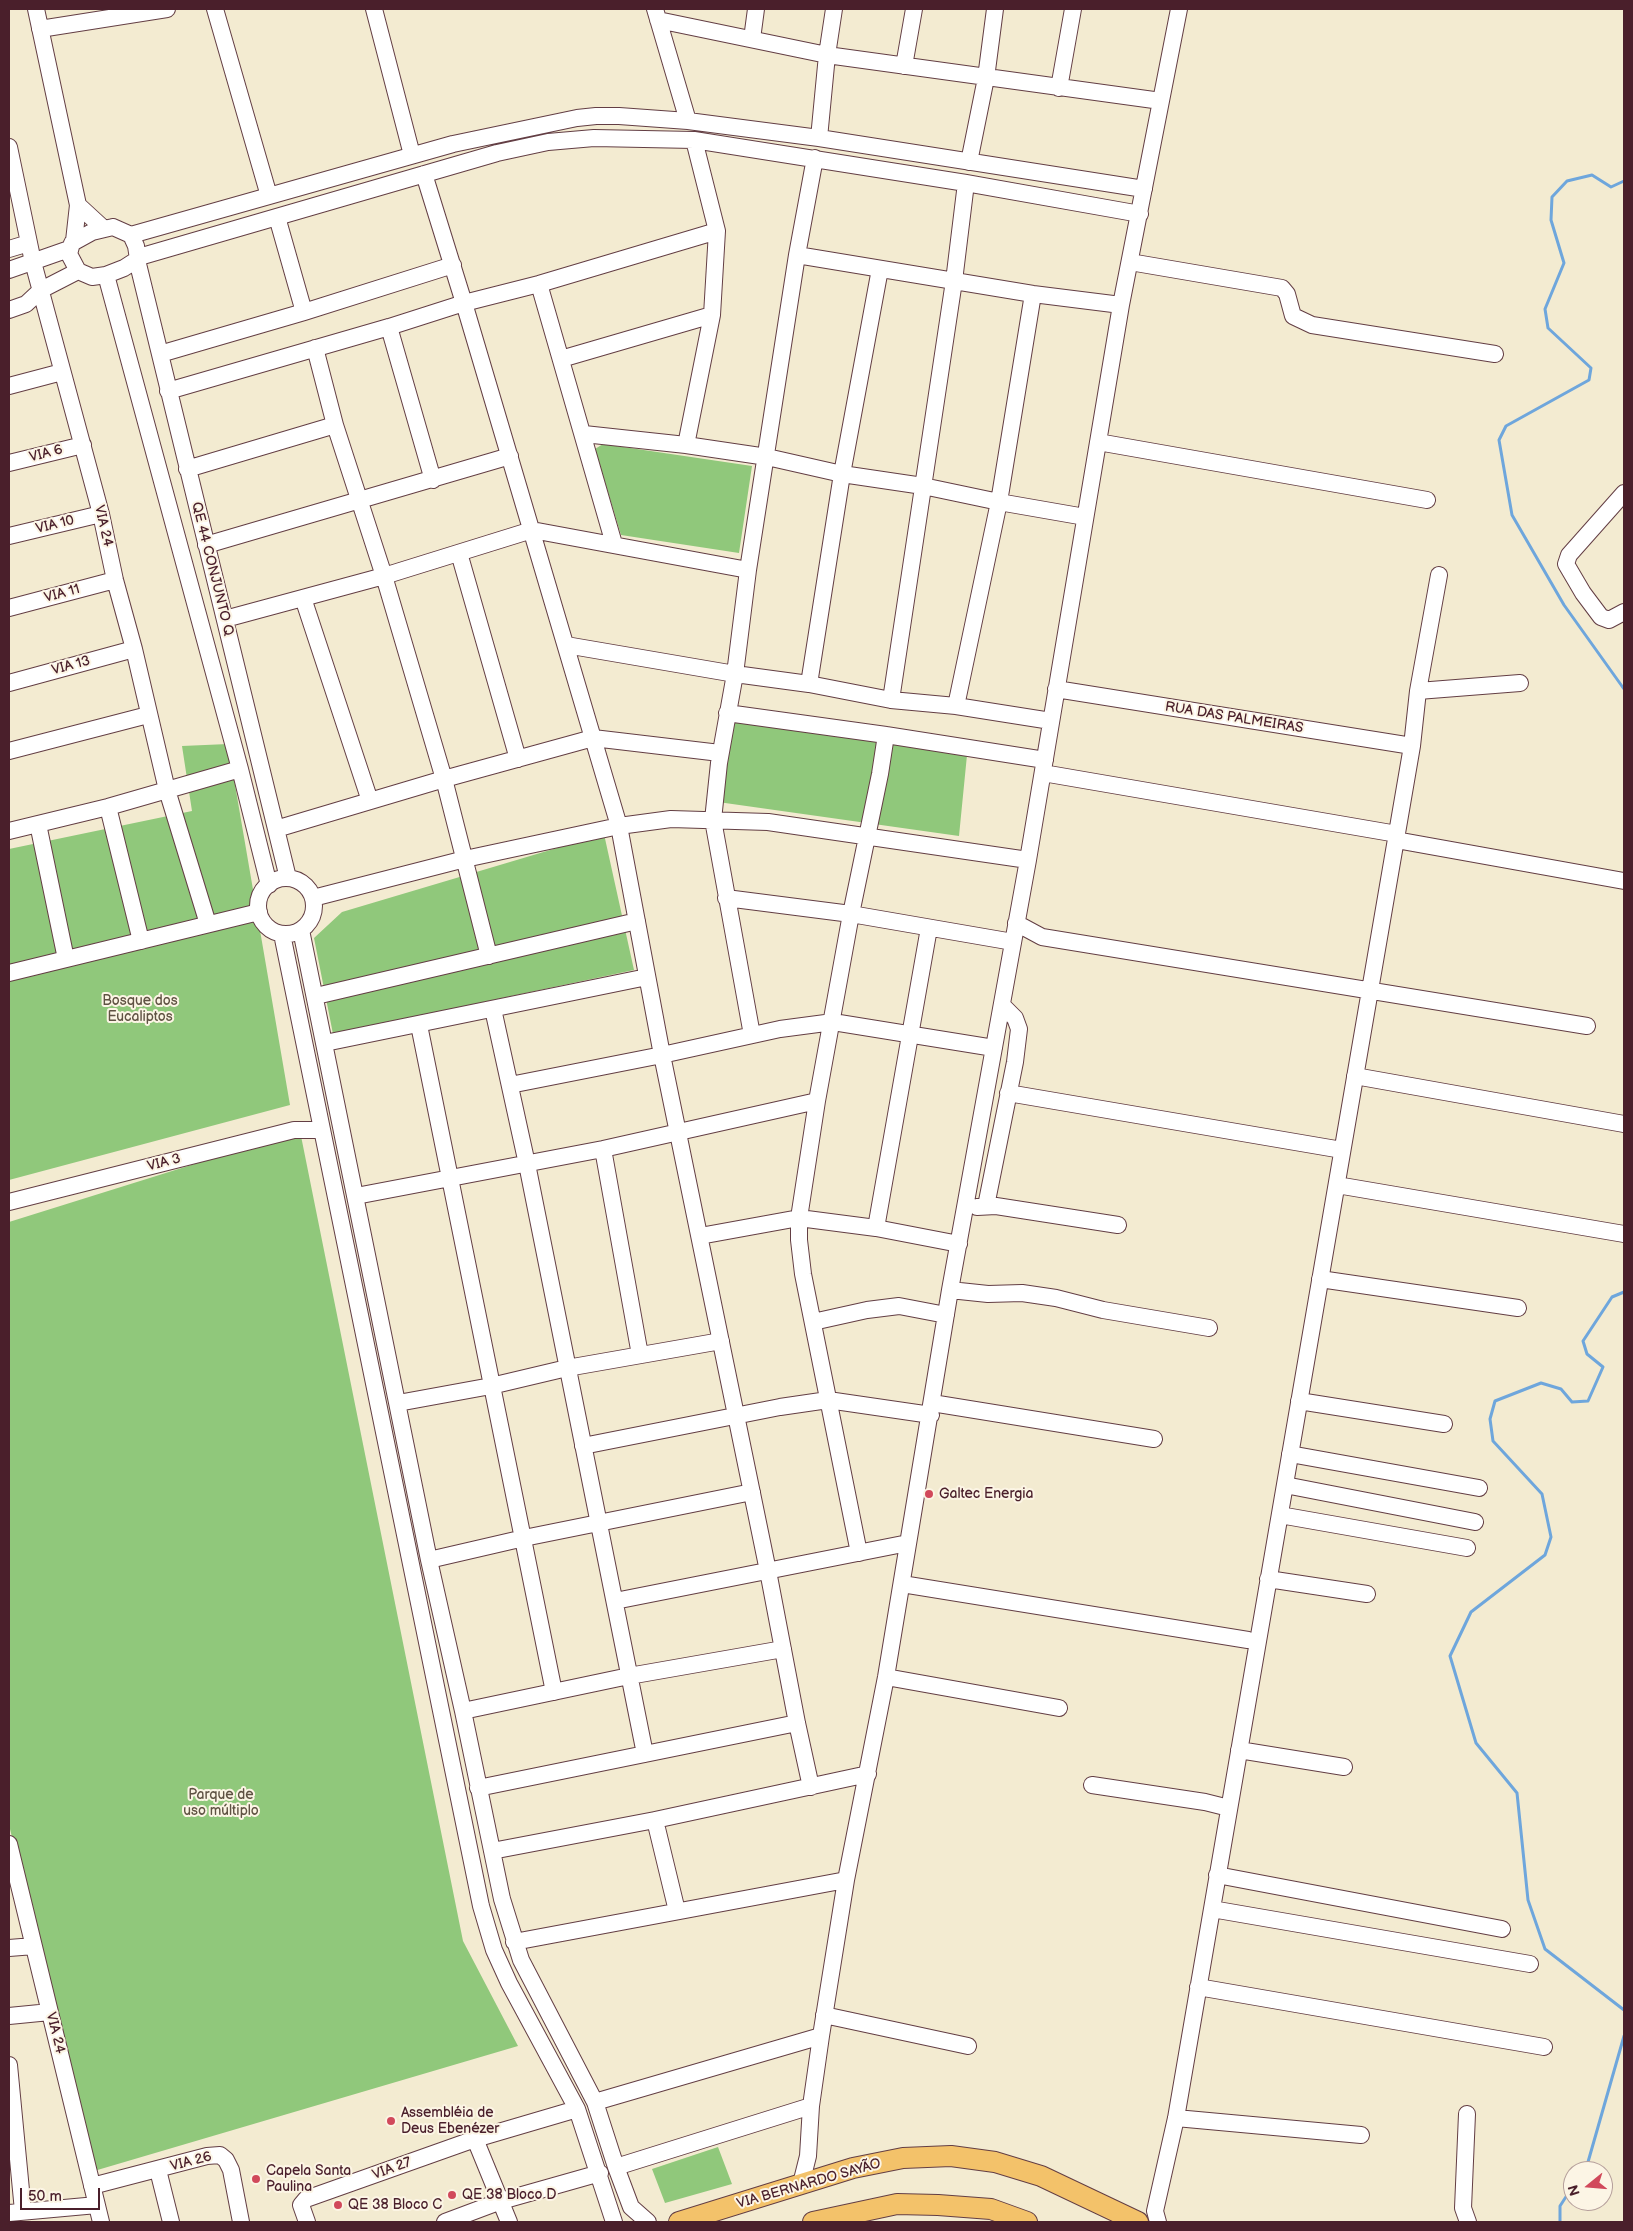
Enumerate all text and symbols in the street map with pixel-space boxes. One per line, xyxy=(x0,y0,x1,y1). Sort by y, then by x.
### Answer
street label: VIA 6 xyxy=(28,442,64,466)
street label: QE 44 CONJUNTO Q xyxy=(187,500,237,638)
street label: VIA 24 xyxy=(90,504,116,548)
street label: VIA 10 xyxy=(34,512,76,538)
street label: VIA 11 xyxy=(42,581,82,607)
street label: VIA 13 xyxy=(50,653,92,679)
street label: RUA DAS PALMEIRAS xyxy=(1164,699,1304,737)
park label: Bosque dos Eucaliptos xyxy=(102,993,178,1026)
street label: VIA 3 xyxy=(146,1151,182,1175)
place label: Galtec Energia xyxy=(939,1486,1033,1502)
marker: Galtec Energia xyxy=(923,1488,935,1500)
park label: Parque de uso múltiplo xyxy=(183,1787,259,1820)
street label: VIA 24 xyxy=(42,2011,68,2055)
place label: Assembléia de Deus Ebenézer xyxy=(401,2105,499,2138)
marker: Assembléia de Deus Ebenézer xyxy=(385,2115,397,2127)
street label: VIA 26 xyxy=(169,2149,213,2175)
street label: VIA 27 xyxy=(370,2154,414,2184)
street label: VIA BERNARDO SAYÃO xyxy=(735,2155,883,2213)
north arrow xyxy=(1563,2161,1613,2211)
place label: Capela Santa Paulina xyxy=(266,2163,351,2196)
marker: Capela Santa Paulina xyxy=(250,2173,262,2185)
scale bar xyxy=(22,2178,102,2210)
text: N xyxy=(1564,2183,1584,2198)
text: 50 m xyxy=(28,2187,62,2206)
place label: QE 38 Bloco D xyxy=(462,2187,556,2203)
marker: QE 38 Bloco D xyxy=(446,2189,458,2201)
place label: QE 38 Bloco C xyxy=(348,2197,442,2213)
marker: QE 38 Bloco C xyxy=(332,2199,344,2211)

